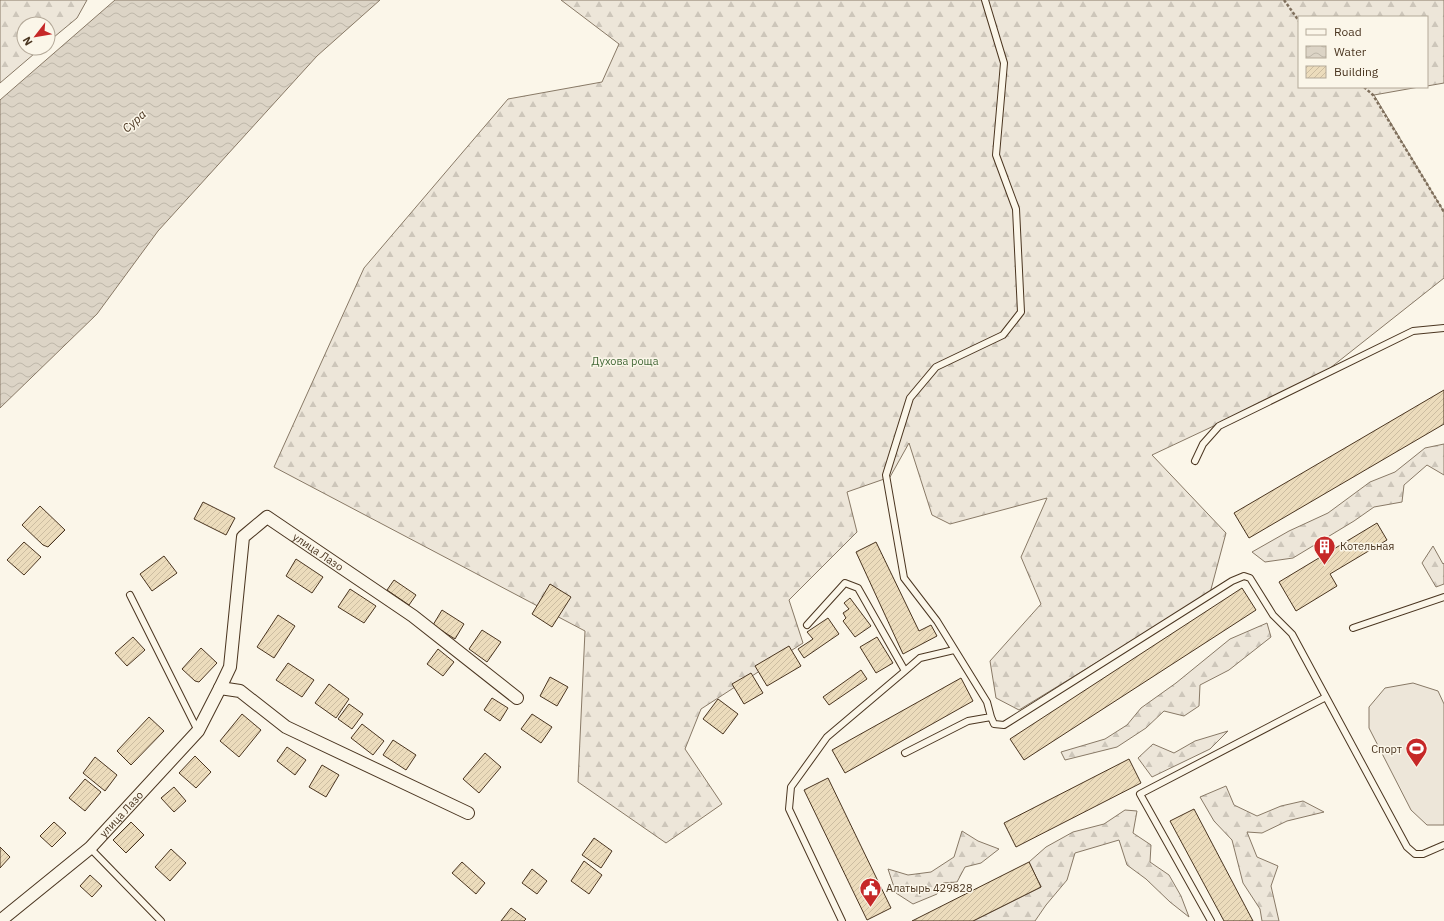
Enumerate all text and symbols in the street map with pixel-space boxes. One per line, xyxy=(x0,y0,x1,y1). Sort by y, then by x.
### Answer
north arrow xyxy=(16,16,56,56)
legend xyxy=(1298,16,1428,88)
text: Road xyxy=(1334,24,1362,39)
text: N xyxy=(19,34,35,48)
text: Water xyxy=(1334,44,1367,59)
text: Building xyxy=(1334,64,1379,79)
water label: Сура xyxy=(119,106,149,136)
park label: Духова роща xyxy=(591,354,659,368)
street label: улица Лазо xyxy=(290,530,346,574)
building icon: Котельная xyxy=(1312,533,1338,566)
place label: Котельная xyxy=(1340,539,1394,553)
sports icon: Спорт xyxy=(1404,736,1430,769)
place label: Спорт xyxy=(1371,742,1402,756)
street label: улица Лазо xyxy=(96,788,146,840)
public building icon: Алатырь 429828 xyxy=(858,875,884,908)
place label: Алатырь 429828 xyxy=(886,881,973,895)

